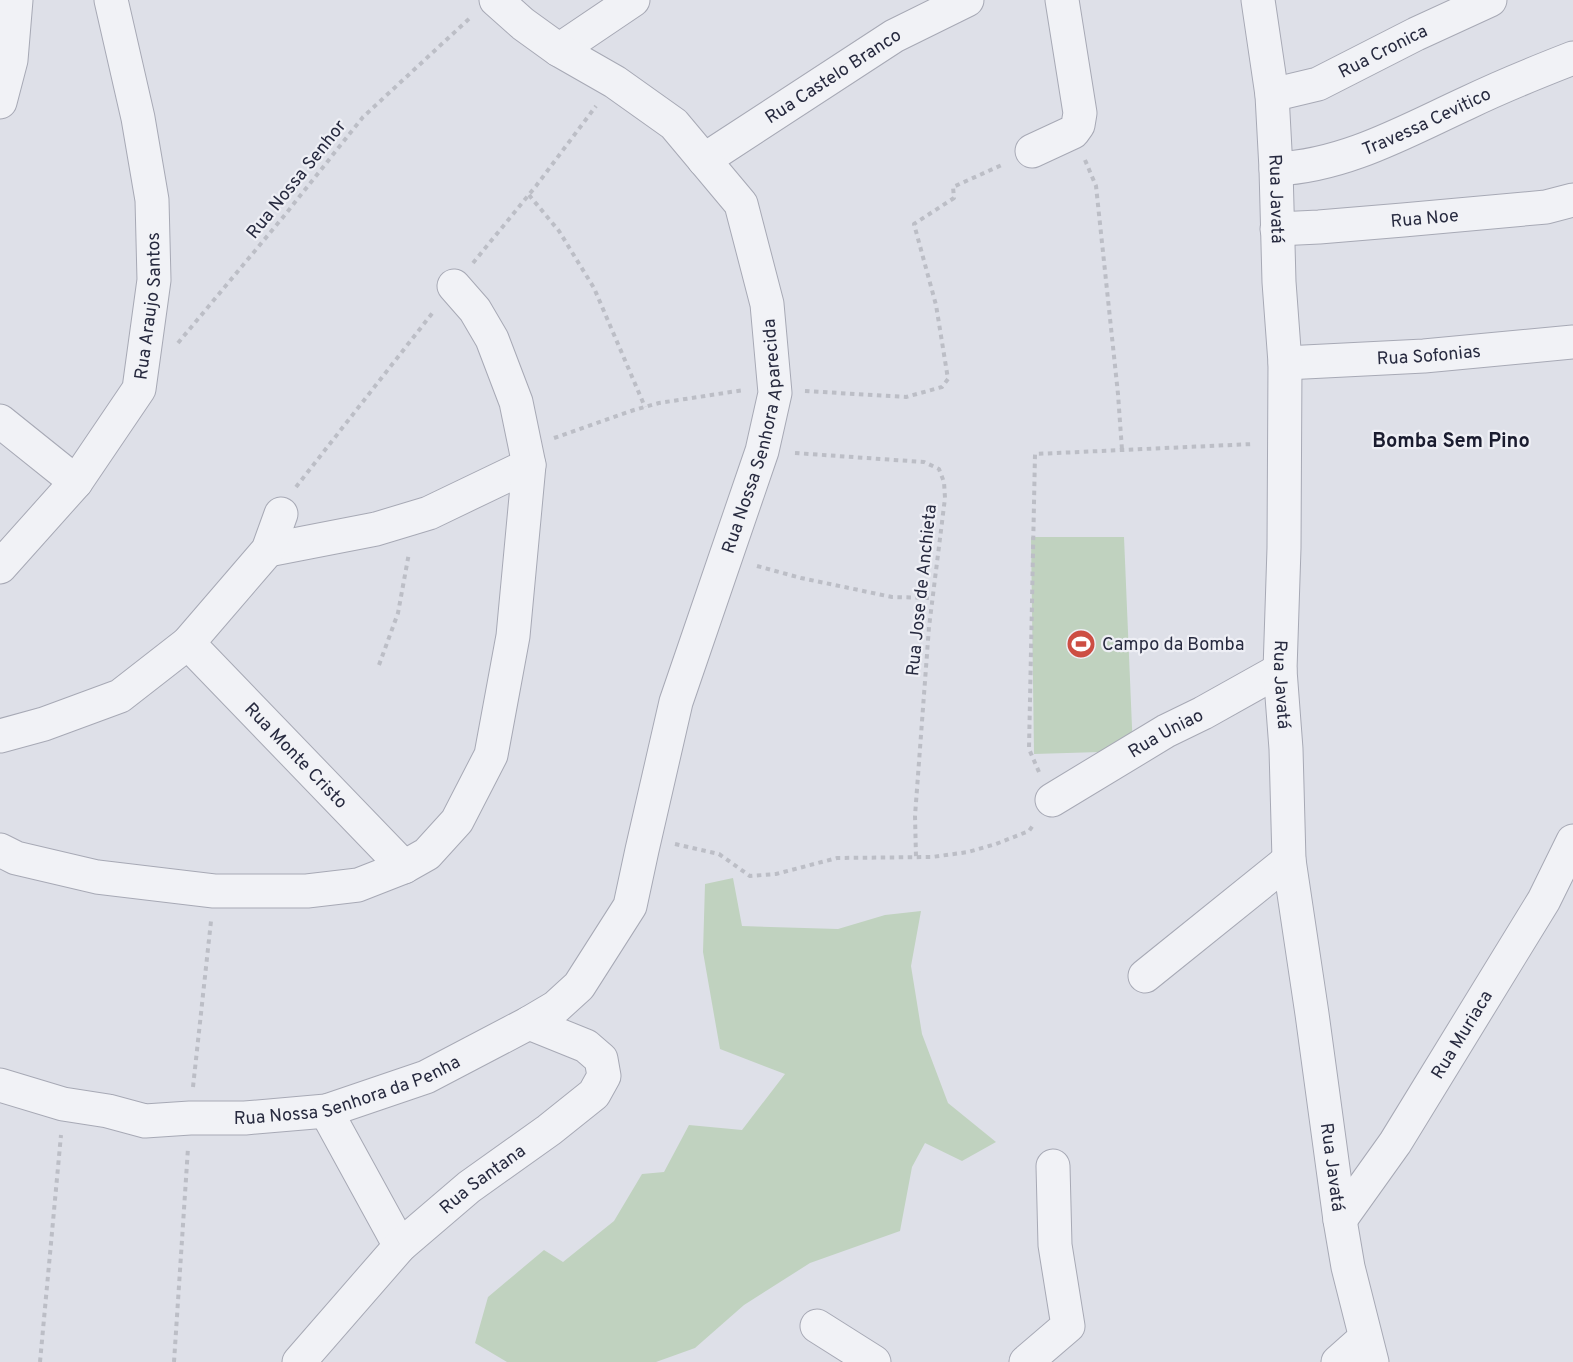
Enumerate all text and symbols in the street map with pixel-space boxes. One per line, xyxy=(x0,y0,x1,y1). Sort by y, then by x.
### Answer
street label: Rua Cronica xyxy=(1335,20,1432,85)
street label: Rua Castelo Branco xyxy=(761,24,905,130)
street label: Travessa Cevitico xyxy=(1359,83,1495,162)
street label: Rua Nossa Senhor xyxy=(242,116,352,244)
street label: Rua Javatá xyxy=(1262,154,1288,244)
street label: Rua Noe xyxy=(1390,205,1460,234)
street label: Rua Araujo Santos xyxy=(130,232,167,381)
street label: Rua Nossa Senhora Aparecida xyxy=(718,318,789,557)
street label: Rua Sofonias xyxy=(1376,341,1482,371)
district label: Bomba Sem Pino xyxy=(1372,429,1530,455)
street label: Rua Jose de Anchieta xyxy=(902,503,943,677)
sports icon: Campo da Bomba xyxy=(1065,628,1097,660)
place label: Campo da Bomba xyxy=(1102,634,1244,657)
street label: Rua Javatá xyxy=(1267,639,1294,730)
street label: Rua Monte Cristo xyxy=(239,698,352,814)
street label: Rua Uniao xyxy=(1124,704,1208,764)
street label: Rua Muriaca xyxy=(1427,987,1499,1084)
street label: Rua Nossa Senhora da Penha xyxy=(234,1051,465,1131)
street label: Rua Javatá xyxy=(1314,1122,1349,1213)
street label: Rua Santana xyxy=(435,1140,531,1220)

